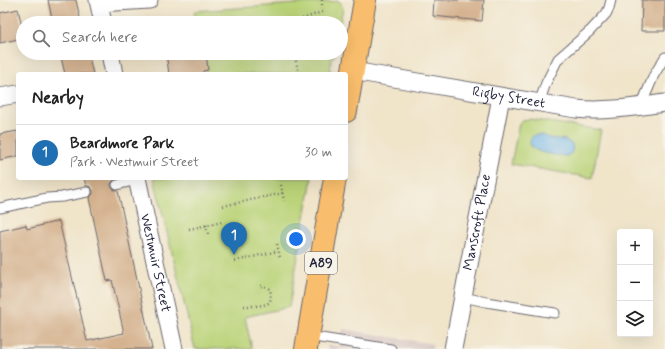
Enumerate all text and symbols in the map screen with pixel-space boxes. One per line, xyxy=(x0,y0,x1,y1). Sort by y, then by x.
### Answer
search box xyxy=(16,16,348,60)
icon: search xyxy=(30,27,52,49)
text: Search here xyxy=(62,28,138,48)
street label: Rigby Street xyxy=(471,82,547,113)
text: Nearby xyxy=(32,87,84,109)
text: Beardmore Park xyxy=(70,134,174,154)
text: 1 xyxy=(42,144,48,161)
text: 30 m xyxy=(305,144,332,161)
text: Park · Westmuir Street xyxy=(70,154,199,171)
street label: Manscroft Place xyxy=(459,173,495,272)
street label: Westmuir Street xyxy=(136,212,175,314)
pin: 1 xyxy=(221,222,247,255)
your location xyxy=(286,229,306,249)
map controls xyxy=(617,229,653,337)
button: + xyxy=(617,229,653,265)
road number: A89 xyxy=(305,252,337,274)
button: − xyxy=(617,265,653,301)
button: layers xyxy=(617,301,653,337)

